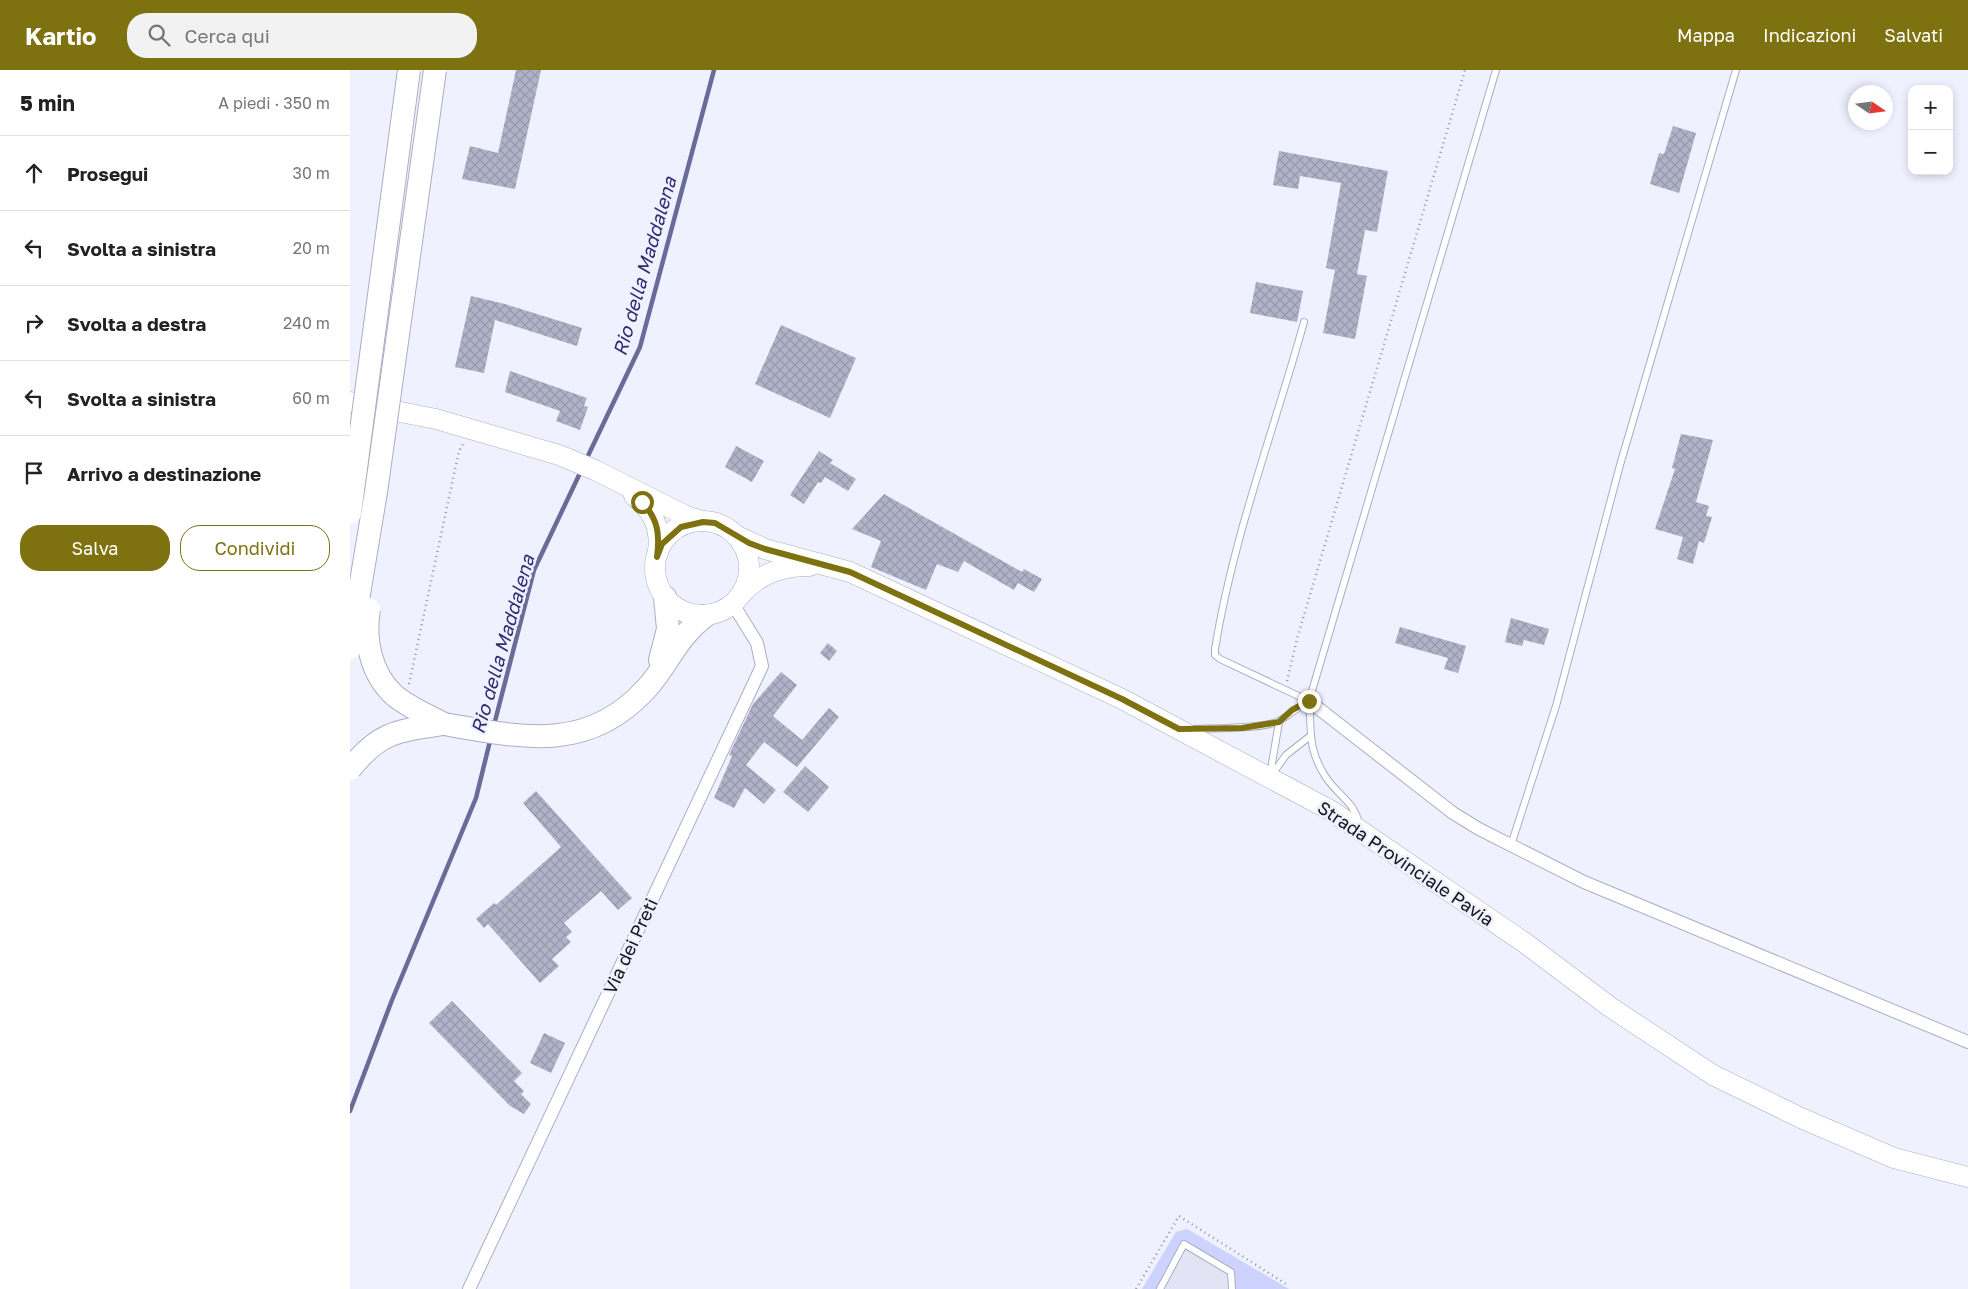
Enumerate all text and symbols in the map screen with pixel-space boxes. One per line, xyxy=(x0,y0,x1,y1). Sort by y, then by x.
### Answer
search box xyxy=(127,13,477,58)
text: Kartio xyxy=(25,21,97,50)
icon: search xyxy=(145,21,173,49)
text: Cerca qui xyxy=(185,24,270,47)
text: Mappa xyxy=(1677,24,1735,46)
text: Indicazioni xyxy=(1763,24,1856,46)
text: Salvati xyxy=(1884,24,1943,46)
north arrow xyxy=(1848,85,1893,130)
map controls xyxy=(1908,85,1953,175)
button: + xyxy=(1908,85,1953,130)
text: 5 min xyxy=(20,90,75,116)
text: A piedi · 350 m xyxy=(218,93,330,113)
button: − xyxy=(1908,130,1953,175)
icon: ahead xyxy=(20,159,48,187)
text: Prosegui xyxy=(67,162,148,185)
text: 30 m xyxy=(293,163,330,183)
water label: Rio della Maddalena xyxy=(607,173,681,358)
icon: left xyxy=(20,234,48,262)
text: Svolta a sinistra xyxy=(67,237,216,260)
text: 20 m xyxy=(293,238,330,258)
icon: right xyxy=(20,309,48,337)
text: Svolta a destra xyxy=(67,312,206,335)
text: 240 m xyxy=(283,313,330,333)
icon: left xyxy=(20,384,48,412)
text: Svolta a sinistra xyxy=(67,387,216,410)
text: 60 m xyxy=(292,388,330,408)
icon: arrive xyxy=(20,459,48,487)
text: Arrivo a destinazione xyxy=(67,462,261,485)
route start xyxy=(631,491,654,514)
button: Salva xyxy=(20,525,170,571)
button: Condividi xyxy=(180,525,330,571)
water label: Rio della Maddalena xyxy=(465,551,539,736)
route end xyxy=(1298,690,1321,713)
street label: Strada Provinciale Pavia xyxy=(1314,796,1498,930)
street label: Via dei Preti xyxy=(598,894,662,998)

